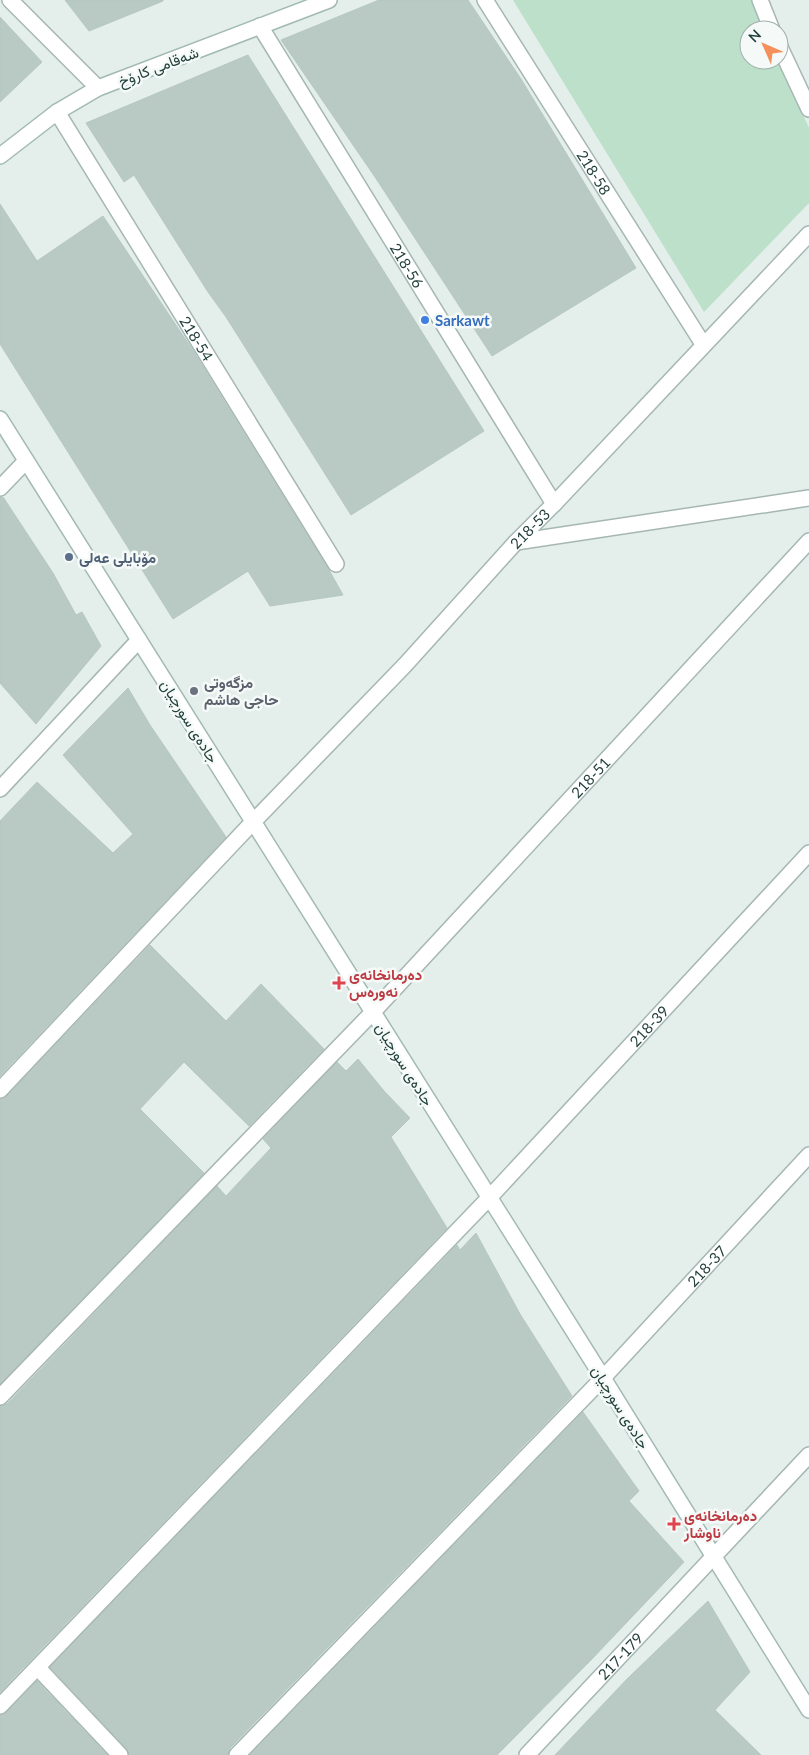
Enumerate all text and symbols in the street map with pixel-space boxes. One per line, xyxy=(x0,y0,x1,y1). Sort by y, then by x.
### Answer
north arrow xyxy=(739,20,789,70)
text: N xyxy=(745,26,764,45)
street label: شەقامی کارۆخ xyxy=(115,42,202,92)
street label: 218-58 xyxy=(573,147,615,198)
street label: 218-56 xyxy=(387,240,428,291)
place label: Sarkawt xyxy=(435,311,490,329)
street label: 218-54 xyxy=(176,313,217,364)
marker: Sarkawt xyxy=(419,314,431,326)
street label: 218-53 xyxy=(506,505,553,552)
place label: مۆبایلی عەلی xyxy=(79,548,156,567)
marker: مۆبایلی عەلی xyxy=(63,551,75,563)
place label: مزگەوتی حاجی هاشم xyxy=(204,673,278,710)
street label: جادەی سورچیان xyxy=(156,676,223,767)
marker: مزگەوتی حاجی هاشم xyxy=(188,685,200,697)
street label: 218-51 xyxy=(567,753,614,801)
place label: دەرمانخانەی نەورەس xyxy=(349,965,422,1001)
marker: دەرمانخانەی نەورەس xyxy=(333,977,345,989)
street label: 218-39 xyxy=(625,1002,672,1050)
street label: جادەی سورچیان xyxy=(371,1019,438,1110)
street label: 218-37 xyxy=(683,1242,730,1290)
street label: جادەی سورچیان xyxy=(587,1362,654,1453)
place label: دەرمانخانەی ناوشار xyxy=(683,1506,757,1542)
marker: دەرمانخانەی ناوشار xyxy=(668,1518,680,1530)
street label: 217-179 xyxy=(594,1629,646,1683)

